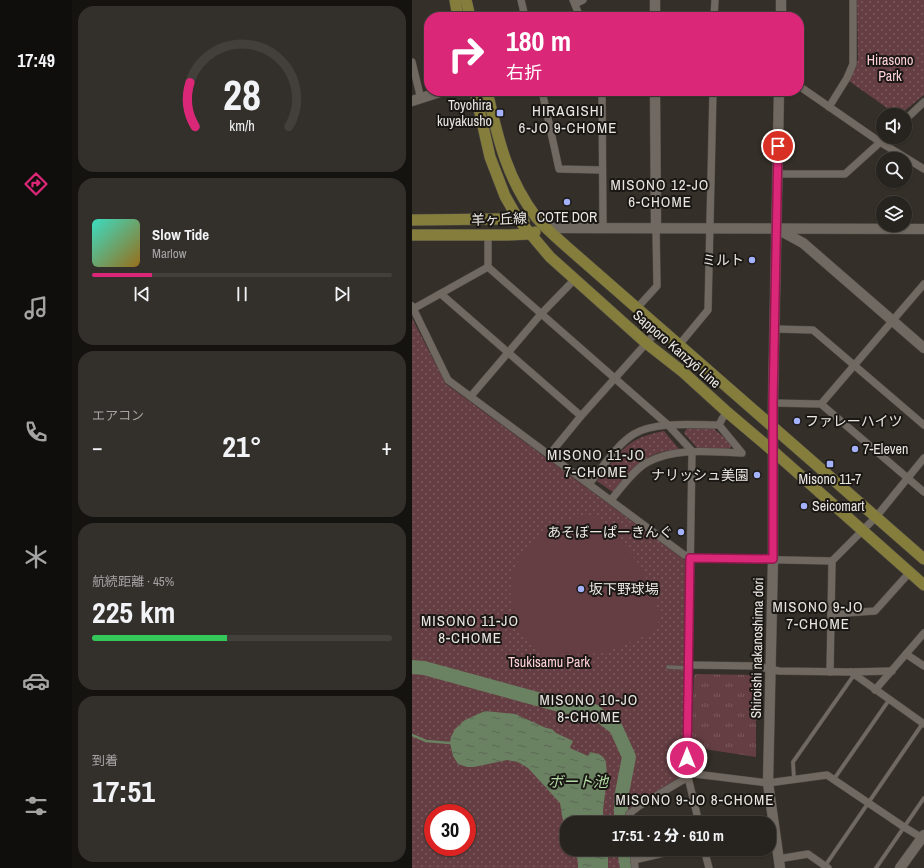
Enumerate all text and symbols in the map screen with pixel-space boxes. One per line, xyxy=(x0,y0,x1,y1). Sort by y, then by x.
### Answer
text: 180 m xyxy=(506,22,571,60)
icon: right xyxy=(440,28,492,80)
text: 17:49 xyxy=(17,48,55,73)
park label: Hirasono Park xyxy=(867,51,913,85)
text: 右折 xyxy=(506,60,542,85)
text: 28 xyxy=(223,67,261,123)
place label: Toyohira kuyakusho xyxy=(437,96,493,130)
district label: HIRAGISHI 6-JO 9-CHOME xyxy=(519,100,617,138)
marker: Toyohira kuyakusho xyxy=(495,108,505,118)
map controls xyxy=(876,108,912,232)
button: sound xyxy=(876,108,912,144)
text: km/h xyxy=(229,116,255,135)
pin xyxy=(761,129,795,163)
icon: arrive xyxy=(767,135,789,157)
button: search xyxy=(876,152,912,188)
icon: directions xyxy=(22,170,50,198)
district label: MISONO 12-JO 6-CHOME xyxy=(611,174,709,212)
button: layers xyxy=(876,196,912,232)
marker: COTE DOR xyxy=(562,197,572,207)
place label: COTE DOR xyxy=(537,208,597,226)
street label: 羊ヶ丘線 xyxy=(471,209,527,229)
text: Slow Tide xyxy=(152,224,209,245)
text: Marlow xyxy=(152,245,186,262)
place label: ミルト xyxy=(702,251,744,269)
marker: ミルト xyxy=(747,255,757,265)
icon: previous xyxy=(131,283,153,305)
icon: pause xyxy=(231,283,253,305)
icon: next xyxy=(331,283,353,305)
icon: music xyxy=(22,294,50,322)
street label: Sapporo Kanzyō Line xyxy=(629,306,725,392)
text: エアコン xyxy=(92,407,144,424)
place label: ファレーハイツ xyxy=(805,412,902,430)
marker: ファレーハイツ xyxy=(792,416,802,426)
icon: phone xyxy=(22,418,50,446)
text: 21° xyxy=(222,426,262,466)
text: − xyxy=(92,432,103,462)
text: + xyxy=(381,432,392,462)
place label: 7-Eleven xyxy=(863,440,908,458)
district label: MISONO 11-JO 7-CHOME xyxy=(547,444,645,482)
marker: 7-Eleven xyxy=(850,444,860,454)
marker: Misono 11-7 xyxy=(825,459,835,469)
place label: ナリッシュ美園 xyxy=(651,466,749,484)
marker: ナリッシュ美園 xyxy=(752,470,762,480)
place label: Misono 11-7 xyxy=(799,470,861,488)
place label: Seicomart xyxy=(812,497,864,515)
marker: Seicomart xyxy=(799,501,809,511)
place label: あそぼーぱーきんぐ xyxy=(547,523,673,541)
marker: あそぼーぱーきんぐ xyxy=(676,527,686,537)
icon: climate xyxy=(22,543,50,571)
text: 航続距離 · 45% xyxy=(92,573,174,590)
street label: Shiroishi nakanoshima dori xyxy=(747,577,767,719)
place label: 坂下野球場 xyxy=(589,580,659,598)
marker: 坂下野球場 xyxy=(576,584,586,594)
text: 225 km xyxy=(92,592,175,632)
district label: MISONO 9-JO 7-CHOME xyxy=(773,596,863,634)
district label: MISONO 11-JO 8-CHOME xyxy=(421,610,519,648)
park label: Tsukisamu Park xyxy=(508,653,590,671)
icon: car xyxy=(22,667,50,695)
district label: MISONO 10-JO 8-CHOME xyxy=(540,689,638,727)
position arrow xyxy=(666,737,708,779)
text: 到着 xyxy=(92,752,118,769)
text: 17:51 xyxy=(92,771,155,811)
water label: ボート池 xyxy=(548,771,610,792)
district label: MISONO 9-JO 8-CHOME xyxy=(615,789,775,810)
icon: filters xyxy=(22,792,50,820)
speed limit sign: 30 xyxy=(424,804,476,856)
text: 17:51 · 2 分 · 610 m xyxy=(612,825,724,846)

